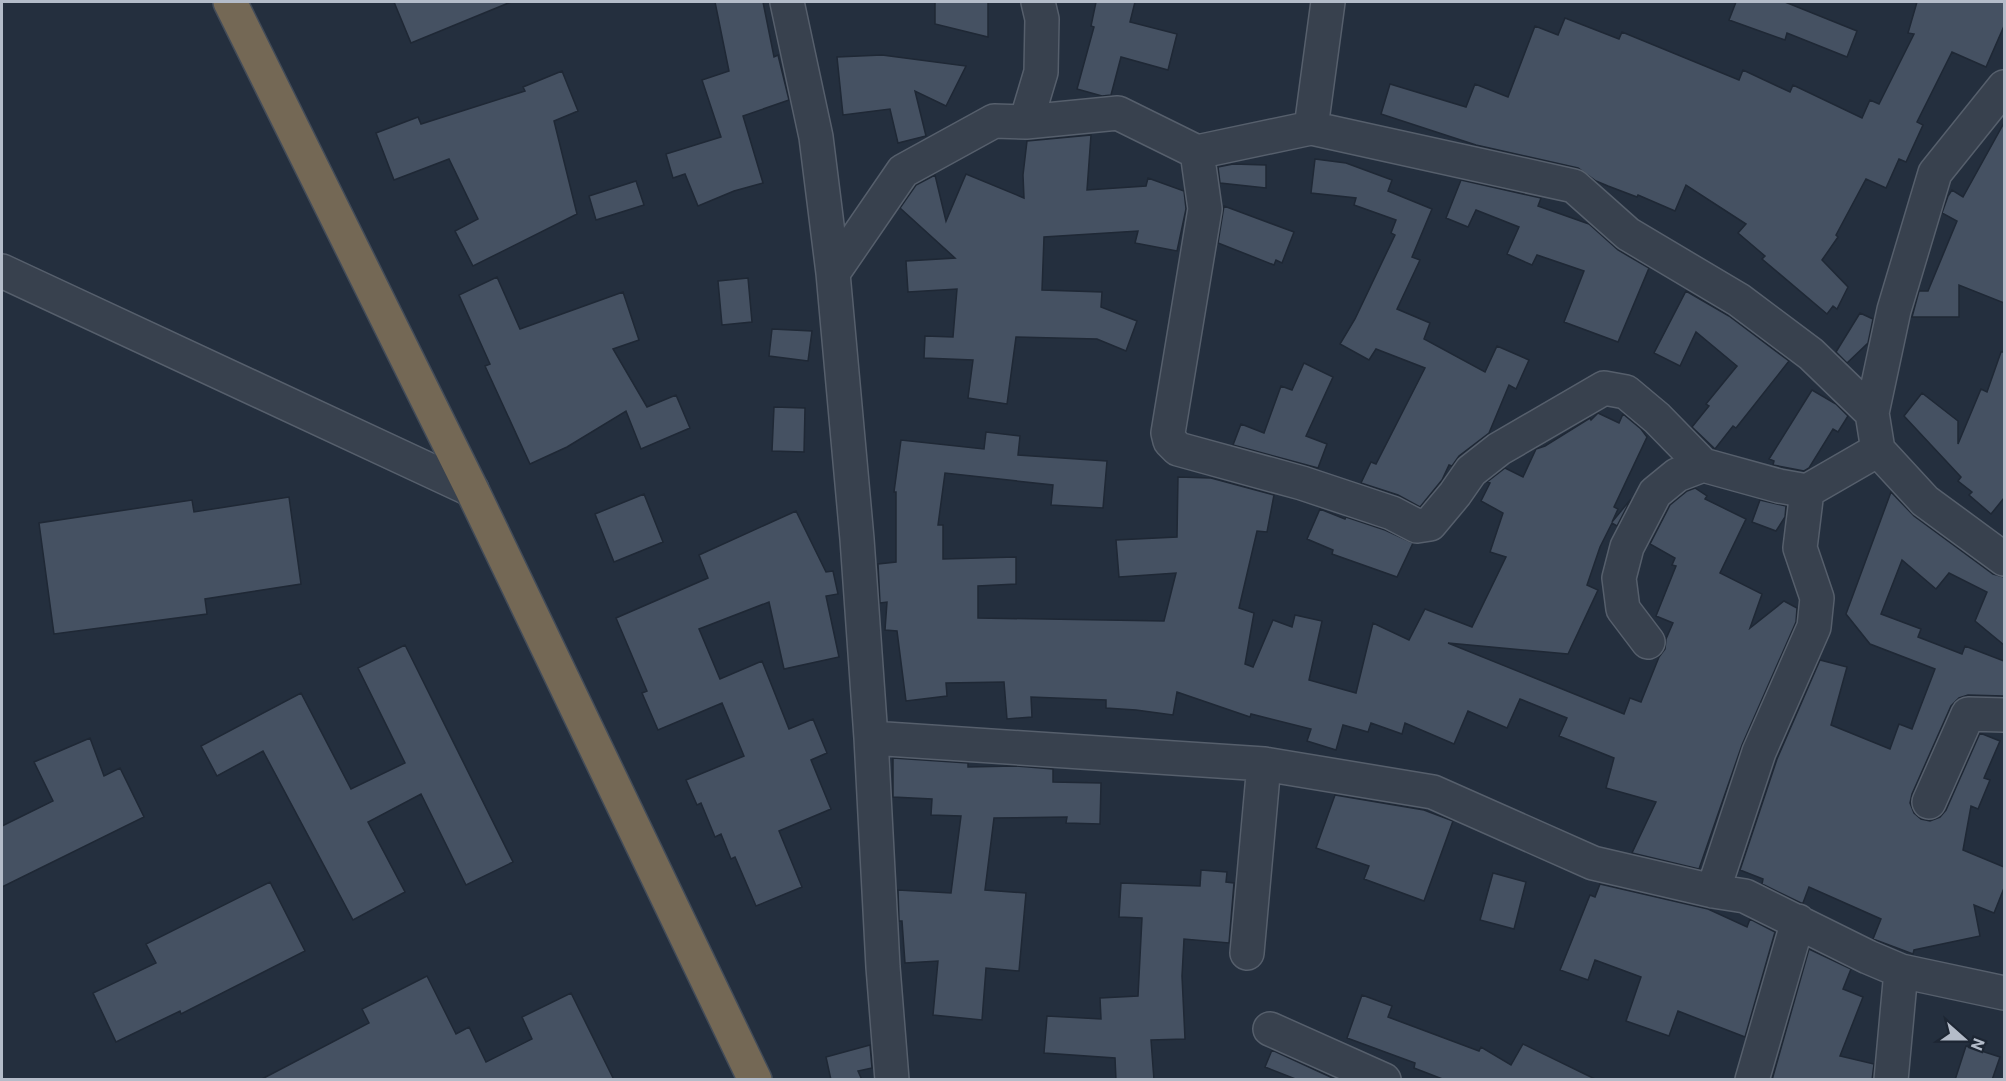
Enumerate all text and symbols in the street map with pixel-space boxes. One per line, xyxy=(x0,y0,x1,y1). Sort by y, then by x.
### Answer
north arrow xyxy=(1934,1009,1994,1069)
text: N xyxy=(1967,1036,1988,1053)

